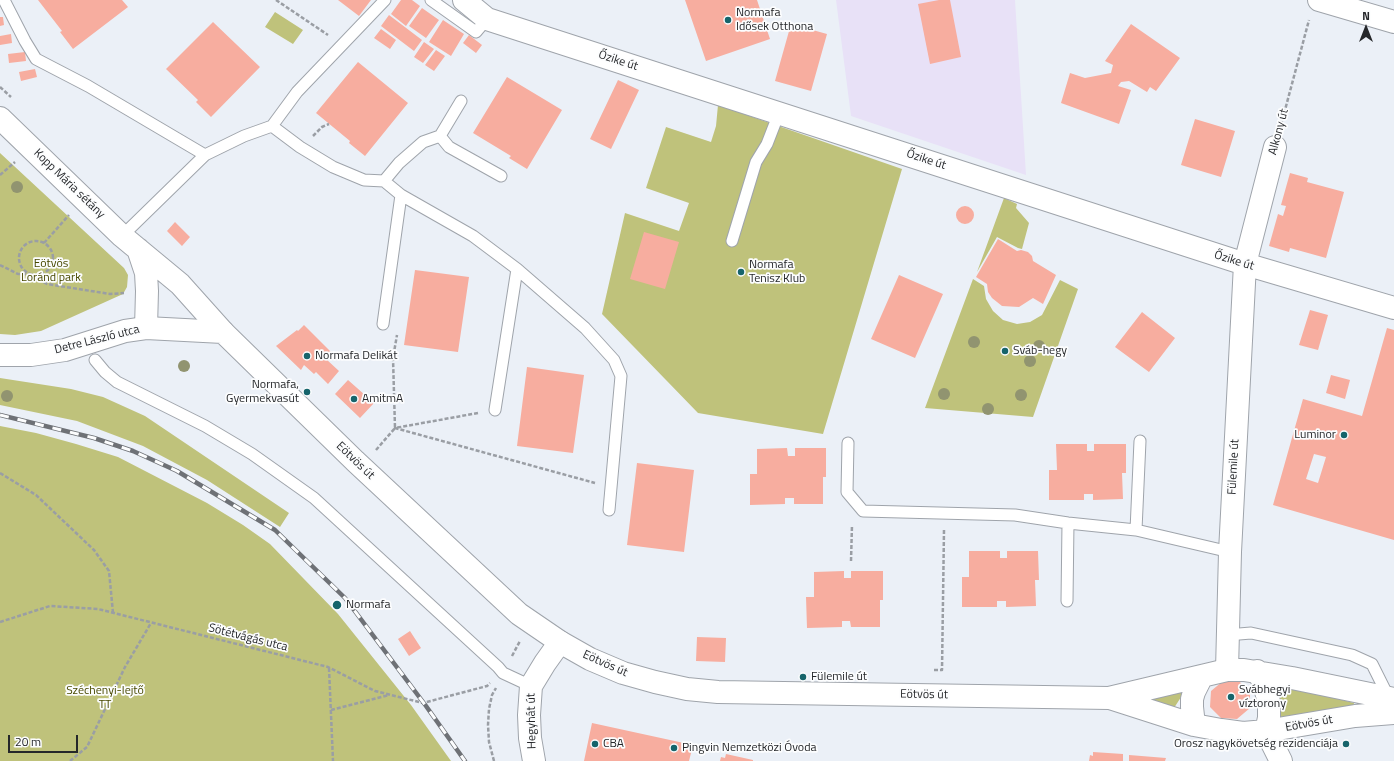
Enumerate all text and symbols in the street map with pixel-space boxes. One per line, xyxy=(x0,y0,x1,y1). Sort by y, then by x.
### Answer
place label: Normafa Idősek Otthona xyxy=(736,6,813,34)
north arrow xyxy=(1346,8,1386,48)
text: N xyxy=(1362,8,1370,24)
marker: Normafa Idősek Otthona xyxy=(723,15,733,25)
street label: Őzike út xyxy=(596,48,640,74)
street label: Alkony út xyxy=(1266,107,1292,157)
street label: Kopp Mária sétány xyxy=(30,146,108,222)
street label: Őzike út xyxy=(904,147,948,173)
street label: Őzike út xyxy=(1212,248,1256,274)
park label: Eötvös Loránd park xyxy=(21,257,81,285)
place label: Normafa Tenisz Klub xyxy=(749,258,805,286)
marker: Normafa Tenisz Klub xyxy=(736,267,746,277)
street label: Detre László utca xyxy=(53,322,141,358)
place label: Sváb-hegy xyxy=(1013,344,1067,358)
marker: Sváb-hegy xyxy=(1000,346,1010,356)
place label: Normafa Delikát xyxy=(315,349,397,363)
marker: Normafa Delikát xyxy=(302,351,312,361)
place label: Normafa, Gyermekvasút xyxy=(226,378,299,406)
marker: Normafa, Gyermekvasút xyxy=(302,387,312,397)
place label: AmitmA xyxy=(362,392,403,406)
marker: AmitmA xyxy=(349,394,359,404)
place label: Luminor xyxy=(1294,428,1336,442)
marker: Luminor xyxy=(1339,430,1349,440)
street label: Eötvös út xyxy=(333,439,377,483)
street label: Fülemile út xyxy=(1225,439,1243,495)
place label: Normafa xyxy=(346,598,391,612)
marker: Normafa xyxy=(331,599,343,611)
street label: Sötétvágás utca xyxy=(207,621,289,655)
street label: Eötvös út xyxy=(580,648,630,680)
place label: Fülemile út xyxy=(811,670,867,684)
marker: Fülemile út xyxy=(798,672,808,682)
place label: Svábhegyi víztorony xyxy=(1239,683,1290,711)
park label: Széchenyi-lejtő TT xyxy=(66,684,144,712)
street label: Eötvös út xyxy=(900,687,948,703)
marker: Svábhegyi víztorony xyxy=(1226,692,1236,702)
street label: Hegyhát út xyxy=(524,693,540,749)
street label: Eötvös út xyxy=(1284,713,1334,735)
scale bar xyxy=(10,727,80,753)
text: 20 m xyxy=(15,732,41,751)
place label: CBA xyxy=(603,737,624,751)
place label: Orosz nagykövetség rezidenciája xyxy=(1174,737,1338,751)
marker: CBA xyxy=(590,739,600,749)
marker: Orosz nagykövetség rezidenciája xyxy=(1341,739,1351,749)
place label: Pingvin Nemzetközi Óvoda xyxy=(682,741,817,755)
marker: Pingvin Nemzetközi Óvoda xyxy=(669,743,679,753)

